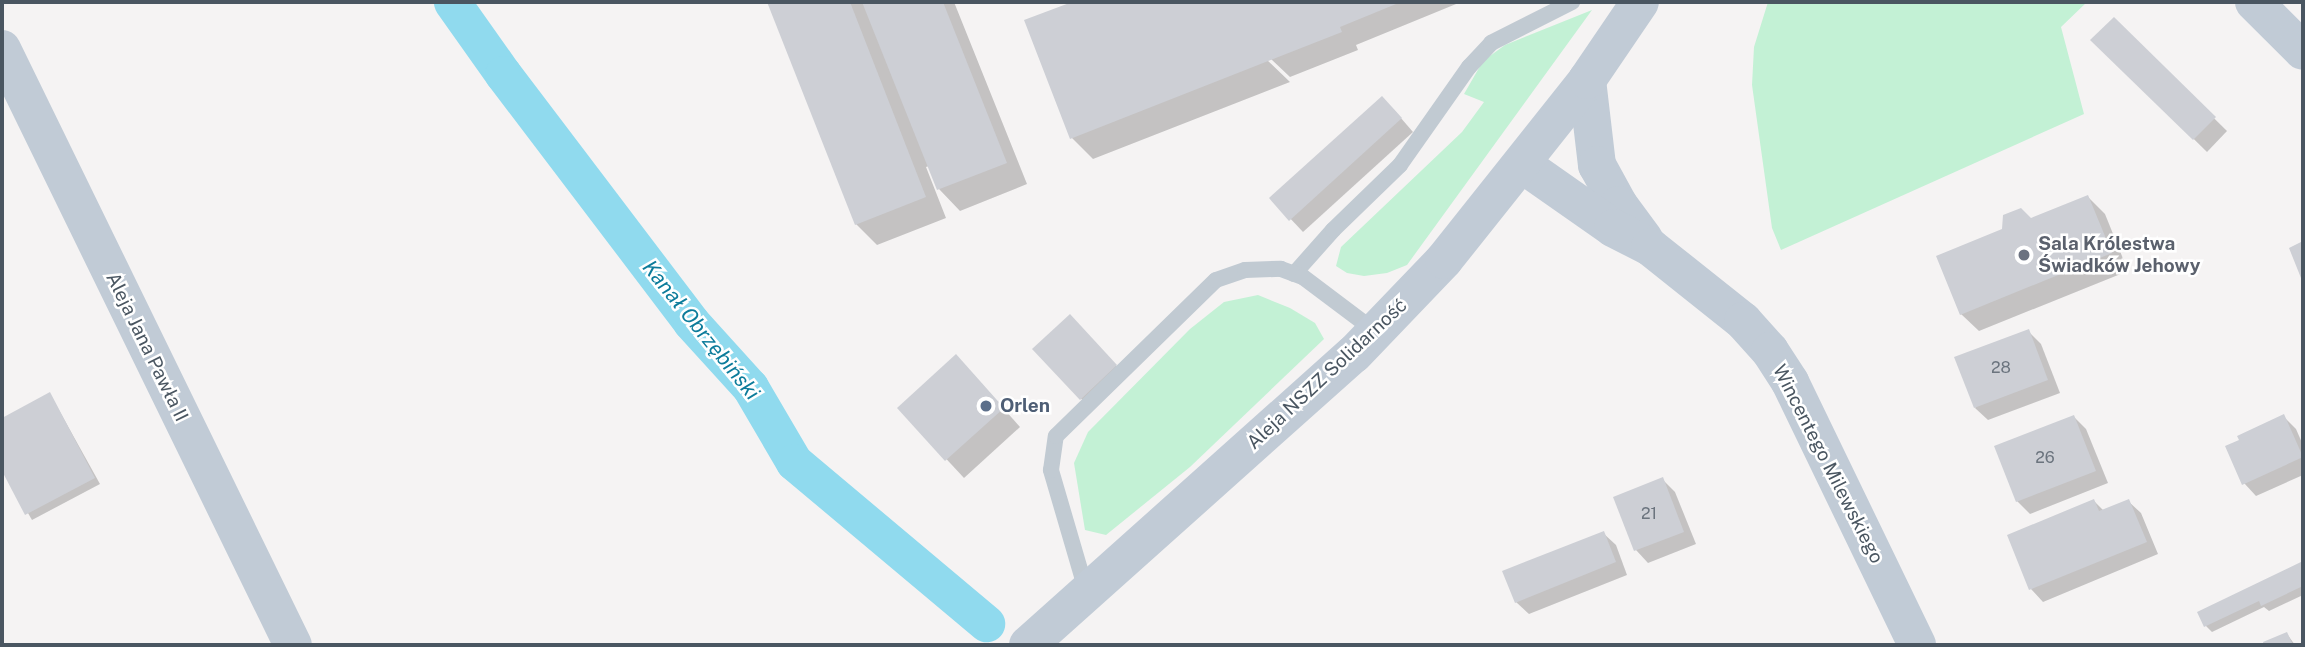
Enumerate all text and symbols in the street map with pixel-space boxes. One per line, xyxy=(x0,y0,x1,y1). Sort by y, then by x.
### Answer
place label: Sala Królestwa Świadków Jehowy xyxy=(2038,233,2201,277)
marker: Sala Królestwa Świadków Jehowy xyxy=(2016,247,2032,263)
water label: Kanał Obrzębiński xyxy=(637,255,765,405)
street label: Aleja Jana Pawła II xyxy=(101,269,193,425)
street label: Aleja NSZZ Solidarność xyxy=(1242,294,1412,454)
house number: 28 xyxy=(1991,358,2011,378)
street label: Wincentego Milewskiego xyxy=(1768,361,1888,567)
place label: Orlen xyxy=(1000,395,1050,417)
marker: Orlen xyxy=(978,398,994,414)
house number: 26 xyxy=(2035,448,2055,468)
house number: 21 xyxy=(1641,504,1657,524)

